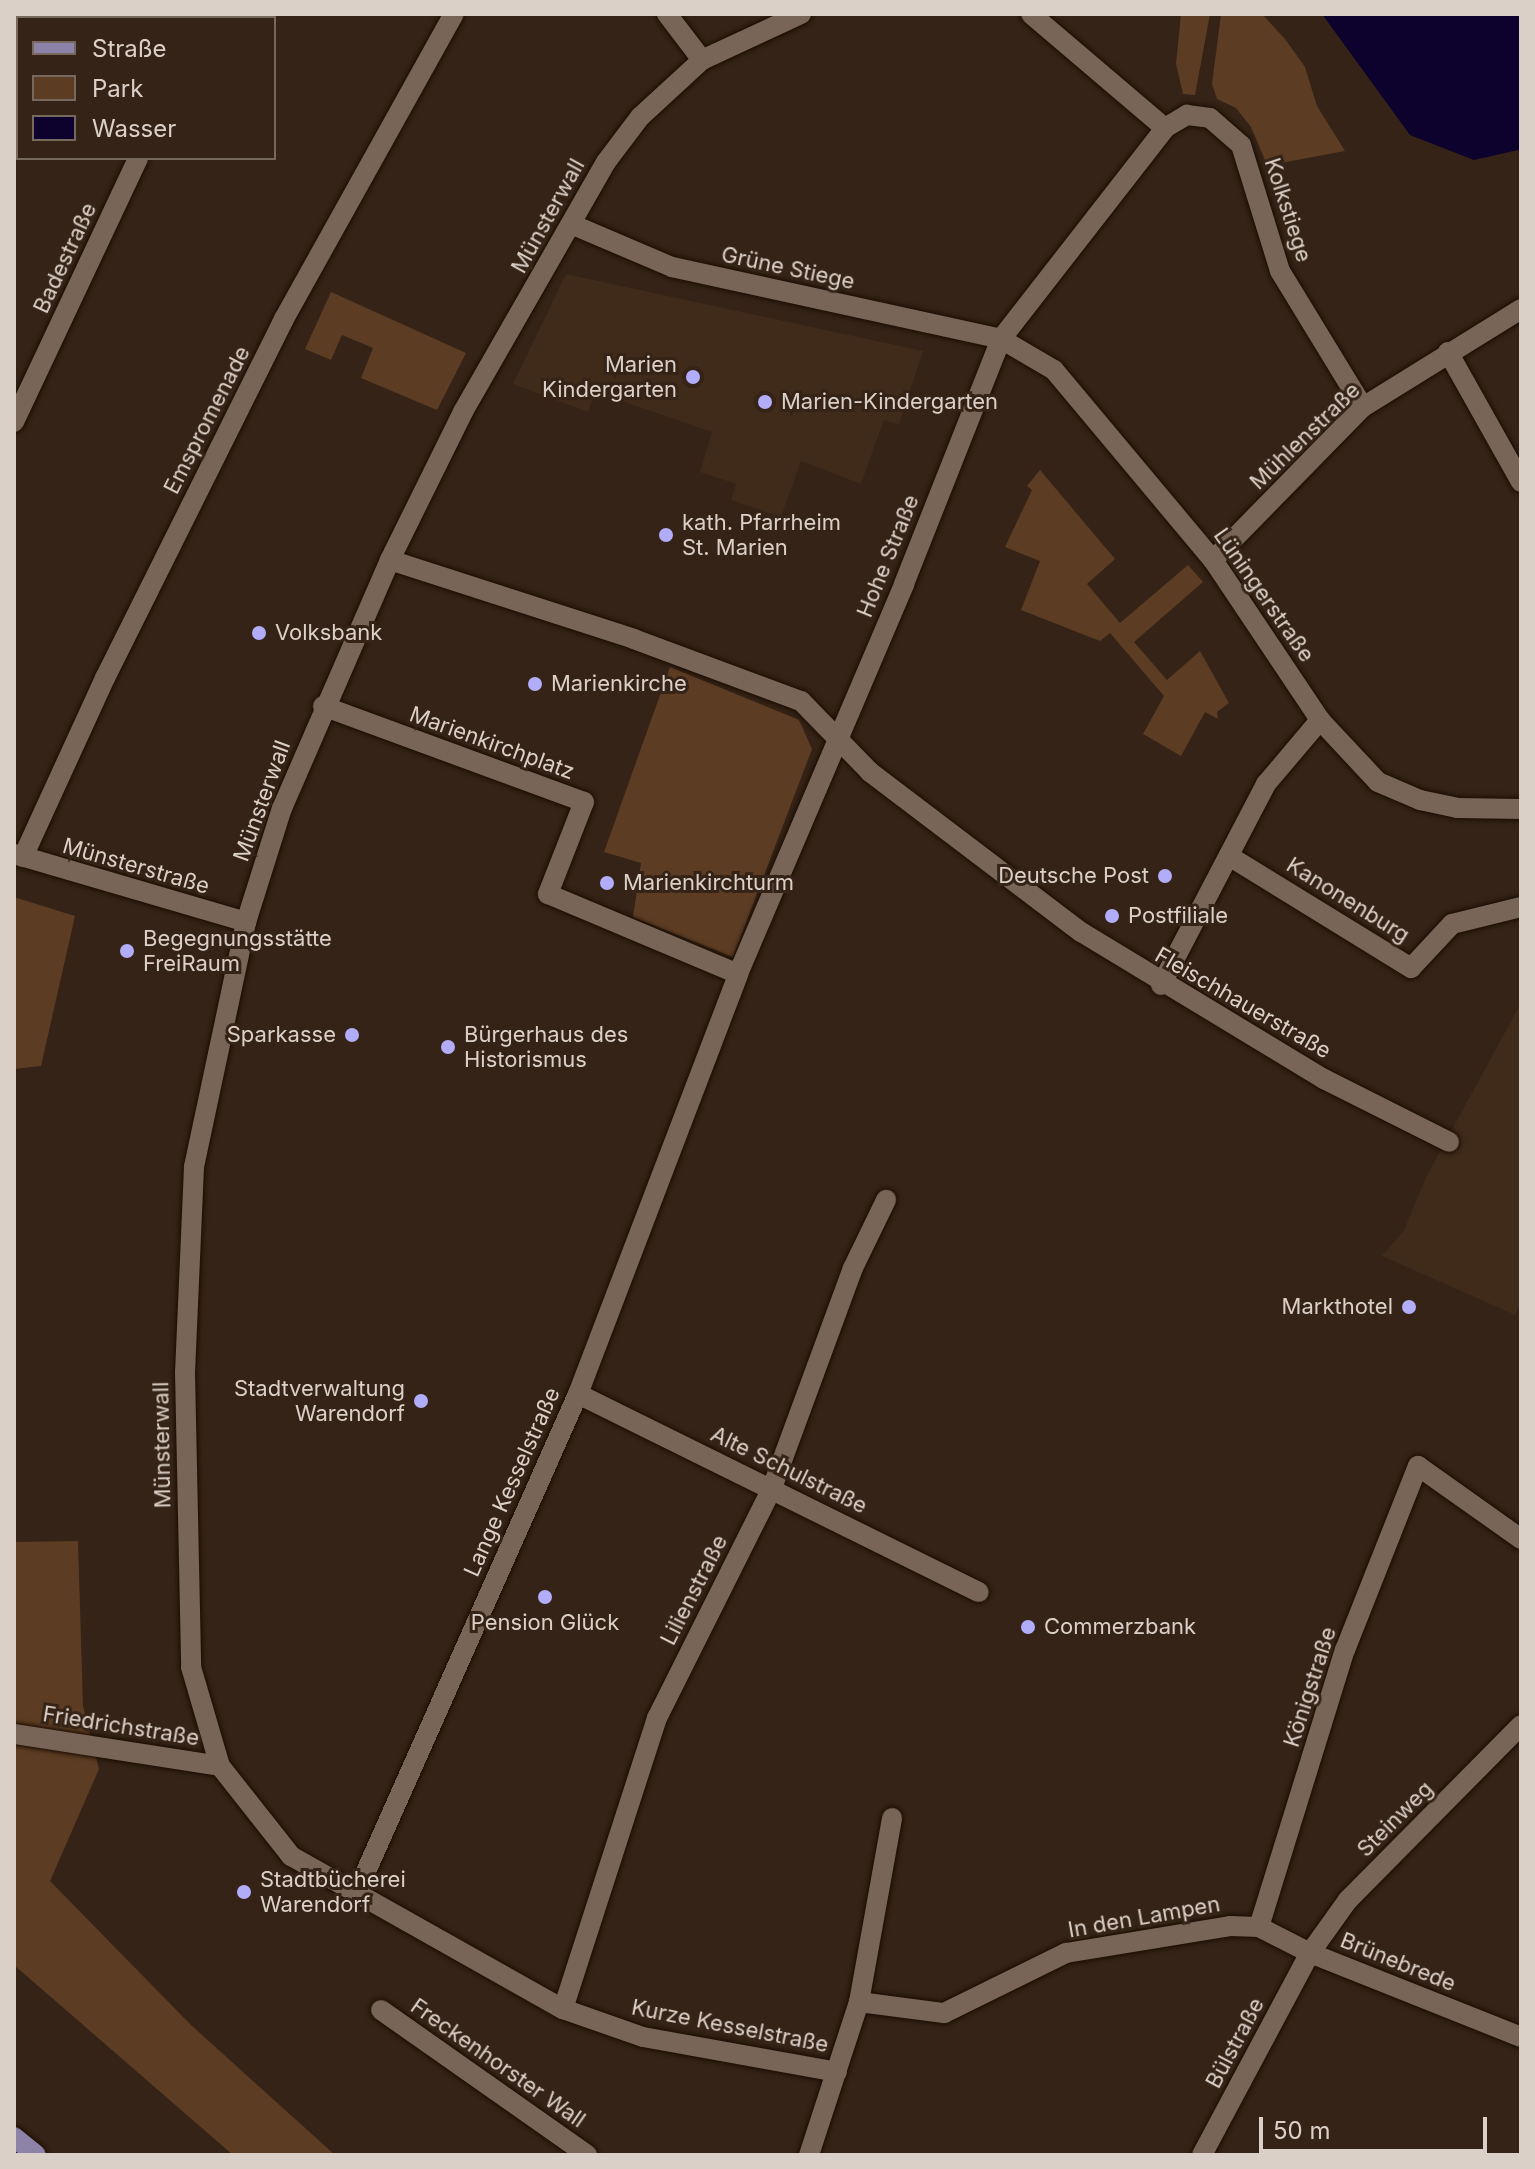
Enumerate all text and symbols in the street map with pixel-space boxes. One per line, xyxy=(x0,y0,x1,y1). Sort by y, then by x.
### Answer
legend xyxy=(16,16,276,160)
text: Straße xyxy=(92,34,167,63)
text: Park xyxy=(92,74,143,103)
text: Wasser xyxy=(92,114,176,143)
street label: Münsterwall xyxy=(506,154,590,278)
street label: Kolkstiege xyxy=(1259,155,1317,265)
street label: Badestraße xyxy=(28,199,102,317)
street label: Grüne Stiege xyxy=(719,241,857,295)
street label: Emspromenade xyxy=(158,342,256,498)
place label: Marien Kindergarten xyxy=(542,351,677,402)
marker: Marien Kindergarten xyxy=(684,368,702,386)
street label: Mühlenstraße xyxy=(1244,377,1366,495)
place label: Marien-Kindergarten xyxy=(781,389,998,415)
marker: Marien-Kindergarten xyxy=(756,393,774,411)
street label: Hohe Straße xyxy=(851,491,925,621)
place label: kath. Pfarrheim St. Marien xyxy=(682,509,841,560)
street label: Lüningerstraße xyxy=(1208,523,1320,667)
marker: kath. Pfarrheim St. Marien xyxy=(657,526,675,544)
place label: Volksbank xyxy=(275,620,382,646)
marker: Volksbank xyxy=(250,624,268,642)
place label: Marienkirche xyxy=(551,671,687,697)
marker: Marienkirche xyxy=(526,675,544,693)
street label: Marienkirchplatz xyxy=(406,701,578,785)
street label: Münsterwall xyxy=(228,737,296,865)
street label: Münsterstraße xyxy=(60,832,212,900)
street label: Kanonenburg xyxy=(1282,852,1414,948)
place label: Deutsche Post xyxy=(998,863,1149,889)
marker: Deutsche Post xyxy=(1156,867,1174,885)
place label: Marienkirchturm xyxy=(623,870,794,896)
marker: Marienkirchturm xyxy=(598,874,616,892)
place label: Postfiliale xyxy=(1128,903,1228,929)
marker: Postfiliale xyxy=(1103,907,1121,925)
place label: Begegnungsstätte FreiRaum xyxy=(143,925,332,976)
marker: Begegnungsstätte FreiRaum xyxy=(118,942,136,960)
street label: Fleischhauerstraße xyxy=(1150,942,1336,1064)
place label: Bürgerhaus des Historismus xyxy=(464,1021,628,1072)
place label: Sparkasse xyxy=(227,1022,336,1048)
marker: Sparkasse xyxy=(343,1026,361,1044)
marker: Bürgerhaus des Historismus xyxy=(439,1038,457,1056)
place label: Markthotel xyxy=(1282,1294,1393,1320)
marker: Markthotel xyxy=(1400,1298,1418,1316)
place label: Stadtverwaltung Warendorf xyxy=(234,1375,405,1426)
street label: Münsterwall xyxy=(148,1381,176,1509)
street label: Lange Kesselstraße xyxy=(458,1383,566,1581)
marker: Stadtverwaltung Warendorf xyxy=(412,1392,430,1410)
street label: Alte Schulstraße xyxy=(707,1421,871,1519)
street label: Lilienstraße xyxy=(655,1531,733,1649)
marker: Pension Glück xyxy=(536,1588,554,1606)
place label: Pension Glück xyxy=(471,1610,619,1636)
place label: Commerzbank xyxy=(1044,1614,1196,1640)
marker: Commerzbank xyxy=(1019,1618,1037,1636)
street label: Königstraße xyxy=(1278,1624,1342,1750)
street label: Friedrichstraße xyxy=(41,1701,201,1751)
street label: Steinweg xyxy=(1352,1776,1438,1862)
place label: Stadtbücherei Warendorf xyxy=(260,1866,406,1918)
marker: Stadtbücherei Warendorf xyxy=(235,1883,253,1901)
street label: In den Lampen xyxy=(1066,1891,1222,1943)
street label: Brünebrede xyxy=(1336,1927,1460,1997)
street label: Freckenhorster Wall xyxy=(406,1993,590,2133)
street label: Bülstraße xyxy=(1200,1993,1270,2093)
street label: Kurze Kesselstraße xyxy=(629,1994,831,2058)
scale bar xyxy=(1263,2101,1491,2151)
text: 50 m xyxy=(1273,2116,1331,2145)

